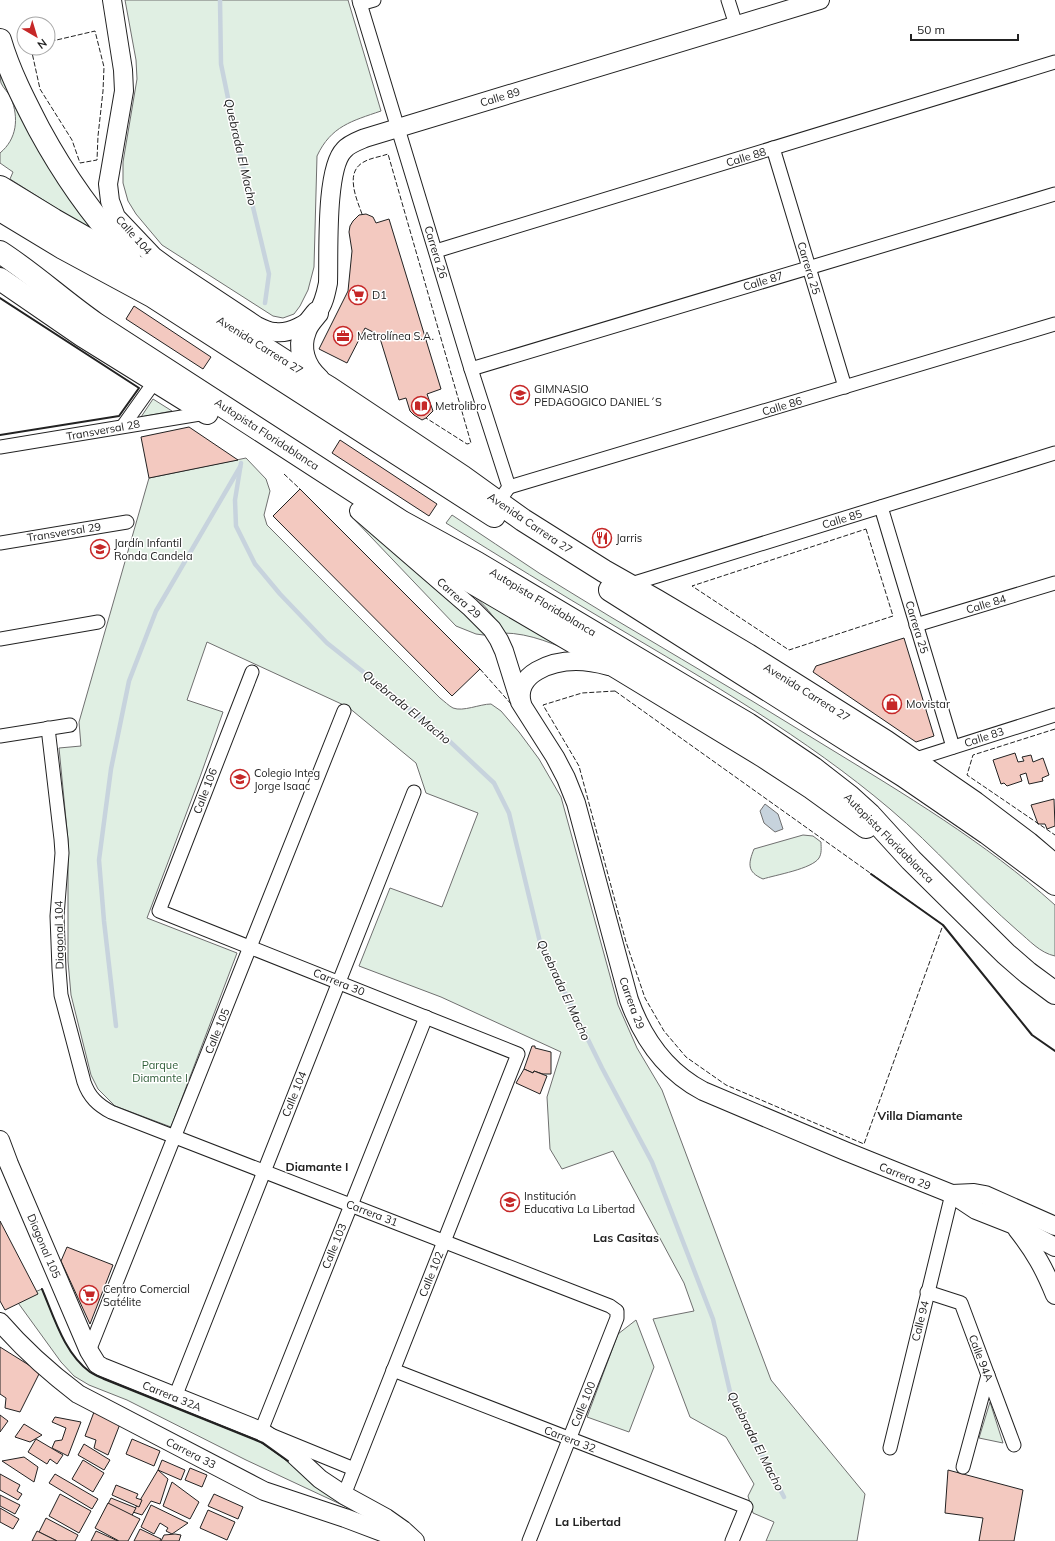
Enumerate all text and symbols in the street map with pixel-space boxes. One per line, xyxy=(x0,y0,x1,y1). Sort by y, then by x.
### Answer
north arrow xyxy=(16,16,56,56)
scale bar xyxy=(911,16,1018,42)
text: 50 m xyxy=(917,22,945,37)
text: N xyxy=(35,36,50,52)
street label: Calle 89 xyxy=(478,84,522,110)
water label: Quebrada El Macho xyxy=(221,97,261,207)
street label: Calle 88 xyxy=(724,144,768,170)
street label: Calle 104 xyxy=(113,213,155,258)
street label: Carrera 26 xyxy=(421,224,451,280)
street label: Carrera 25 xyxy=(794,240,824,296)
street label: Calle 87 xyxy=(741,268,785,294)
supermarket icon: D1 xyxy=(347,284,369,306)
place label: D1 xyxy=(372,288,387,302)
street label: Avenida Carrera 27 xyxy=(214,313,306,377)
office icon: Metrolínea S.A. xyxy=(332,325,354,347)
place label: Metrolínea S.A. xyxy=(357,329,434,343)
place label: GIMNASIO PEDAGOGICO DANIEL´S xyxy=(534,382,662,409)
school or university icon: GIMNASIO PEDAGOGICO DANIEL´S xyxy=(509,384,531,406)
street label: Calle 86 xyxy=(760,393,804,419)
street label: Autopista Floridablanca xyxy=(212,395,322,473)
library icon: Metrolibro xyxy=(410,395,432,417)
place label: Metrolibro xyxy=(435,399,487,413)
street label: Transversal 28 xyxy=(65,417,141,443)
street label: Avenida Carrera 27 xyxy=(485,489,575,557)
street label: Calle 85 xyxy=(820,506,864,532)
street label: Transversal 29 xyxy=(26,519,102,545)
restaurant icon: Jarris xyxy=(591,527,613,549)
place label: Jarris xyxy=(616,531,642,545)
place label: Jardín Infantil Ronda Candela xyxy=(114,536,192,563)
school or university icon: Jardín Infantil Ronda Candela xyxy=(89,538,111,560)
street label: Autopista Floridablanca xyxy=(487,565,599,639)
street label: Carrera 29 xyxy=(434,575,484,621)
street label: Calle 84 xyxy=(964,591,1008,617)
street label: Carrera 25 xyxy=(902,599,932,655)
street label: Avenida Carrera 27 xyxy=(761,660,853,724)
water label: Quebrada El Macho xyxy=(360,667,454,747)
shop icon: Movistar xyxy=(881,693,903,715)
place label: Movistar xyxy=(906,697,950,711)
street label: Calle 83 xyxy=(962,724,1006,750)
street label: Calle 106 xyxy=(190,766,220,816)
place label: Colegio Integ Jorge Isaac xyxy=(254,766,320,793)
school or university icon: Colegio Integ Jorge Isaac xyxy=(229,768,251,790)
street label: Autopista Floridablanca xyxy=(841,790,937,886)
street label: Diagonal 104 xyxy=(51,900,67,969)
water label: Quebrada El Macho xyxy=(534,937,594,1043)
street label: Carrera 30 xyxy=(311,965,367,999)
street label: Carrera 29 xyxy=(616,975,648,1031)
street label: Calle 105 xyxy=(202,1006,233,1056)
park label: Parque Diamante I xyxy=(132,1058,188,1085)
street label: Calle 104 xyxy=(279,1069,310,1119)
district label: Villa Diamante xyxy=(876,1108,963,1123)
district label: Diamante I xyxy=(286,1159,348,1174)
street label: Carrera 29 xyxy=(877,1159,933,1193)
place label: Institución Educativa La Libertad xyxy=(524,1189,635,1216)
school or university icon: Institución Educativa La Libertad xyxy=(499,1191,521,1213)
street label: Carrera 31 xyxy=(344,1197,400,1229)
street label: Diagonal 105 xyxy=(24,1212,64,1281)
street label: Calle 103 xyxy=(319,1221,349,1271)
district label: Las Casitas xyxy=(593,1230,659,1245)
street label: Calle 102 xyxy=(416,1249,447,1299)
place label: Centro Comercial Satélite xyxy=(103,1282,190,1309)
supermarket icon: Centro Comercial Satélite xyxy=(78,1284,100,1306)
street label: Calle 94 xyxy=(908,1299,932,1343)
street label: Calle 94A xyxy=(966,1332,996,1384)
street label: Carrera 32A xyxy=(140,1378,204,1414)
street label: Calle 100 xyxy=(568,1379,599,1429)
water label: Quebrada El Macho xyxy=(725,1389,788,1493)
street label: Carrera 32 xyxy=(542,1423,598,1455)
street label: Carrera 33 xyxy=(164,1434,218,1472)
district label: La Libertad xyxy=(555,1514,621,1529)

